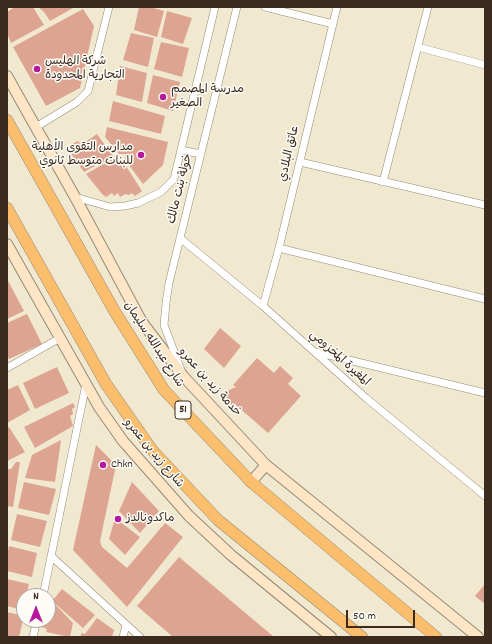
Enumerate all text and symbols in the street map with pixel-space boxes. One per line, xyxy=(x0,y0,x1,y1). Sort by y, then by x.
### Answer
place label: شركة الهليس التجارية المحدودة xyxy=(45,55,125,83)
marker: شركة الهليس التجارية المحدودة xyxy=(32,64,42,74)
place label: مدرسة المصمم الصغير xyxy=(171,83,244,111)
marker: مدرسة المصمم الصغير xyxy=(158,92,168,102)
street label: عاتق البلادي xyxy=(277,125,303,183)
place label: مدارس التقوى الأهلية للبنات متوسط ثانوي xyxy=(32,141,133,169)
marker: مدارس التقوى الأهلية للبنات متوسط ثانوي xyxy=(136,150,146,160)
street label: خولة بنت مالك xyxy=(165,153,197,225)
street label: شارع عبدالله سليمان xyxy=(120,299,186,391)
street label: المغيرة المخزومي xyxy=(306,328,372,390)
street label: خدمة زيد بن عمرو xyxy=(174,346,244,420)
road number: 51 xyxy=(175,401,191,419)
street label: شارع زيد بن عمرو xyxy=(120,417,186,491)
place label: Chkn xyxy=(111,458,133,472)
marker: Chkn xyxy=(98,460,108,470)
place label: ماكدونالدز xyxy=(126,512,175,526)
marker: ماكدونالدز xyxy=(113,514,123,524)
north arrow xyxy=(16,588,56,628)
text: N xyxy=(33,589,39,605)
scale bar xyxy=(348,602,417,628)
text: 50 m xyxy=(353,608,376,625)

